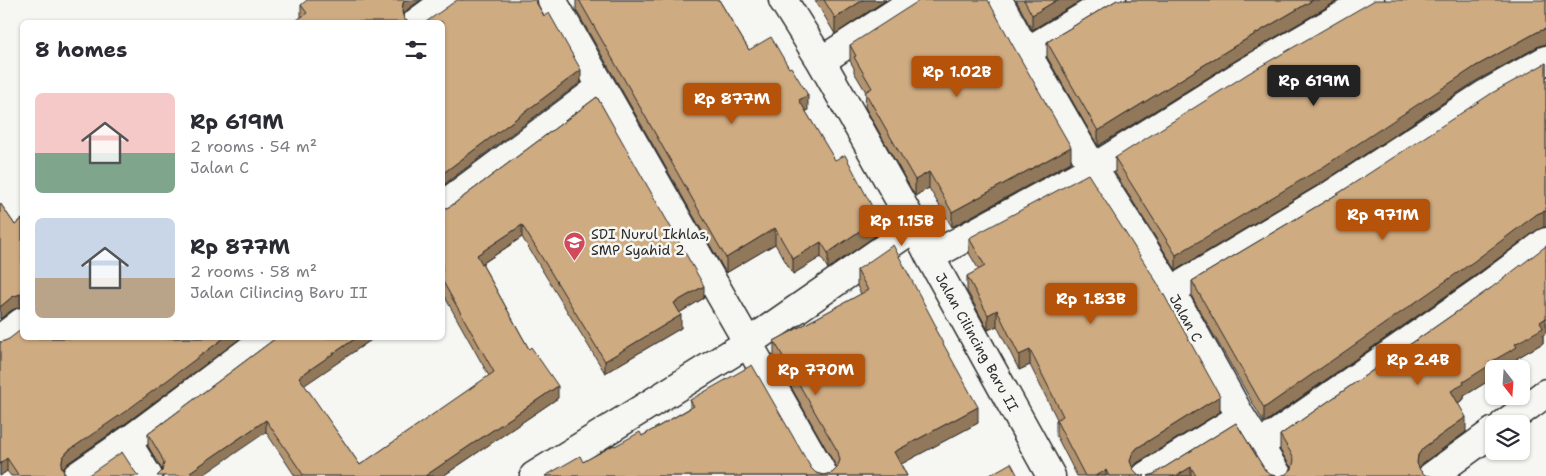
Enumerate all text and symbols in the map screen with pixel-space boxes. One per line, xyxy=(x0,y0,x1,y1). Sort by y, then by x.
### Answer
text: 8 homes xyxy=(35,36,127,64)
icon: filters xyxy=(402,36,430,64)
pin: Rp 1.02B xyxy=(905,56,1009,98)
text: Rp 1.02B xyxy=(922,61,992,82)
pin: Rp 619M xyxy=(1268,64,1360,107)
text: Rp 619M xyxy=(1278,70,1350,91)
pin: Rp 877M xyxy=(686,82,778,125)
text: Rp 877M xyxy=(694,88,770,109)
text: Rp 619M xyxy=(190,108,284,136)
icon: home xyxy=(75,113,135,173)
text: 2 rooms · 54 m² xyxy=(190,136,317,157)
text: Jalan C xyxy=(190,157,249,178)
pin: Rp 971M xyxy=(1337,198,1429,241)
pin: Rp 1.15B xyxy=(850,204,954,247)
text: Rp 971M xyxy=(1347,204,1419,225)
text: Rp 1.15B xyxy=(870,210,934,231)
place label: SDI Nurul Ikhlas, SMP Syahid 2 xyxy=(591,225,709,259)
school or university icon: SDI Nurul Ikhlas, SMP Syahid 2 xyxy=(563,230,587,261)
text: Rp 877M xyxy=(190,233,290,261)
icon: home xyxy=(75,238,135,298)
text: 2 rooms · 58 m² xyxy=(190,261,317,282)
street label: Jalan Cilincing Baru II xyxy=(931,270,1023,415)
text: Jalan Cilincing Baru II xyxy=(190,282,368,303)
pin: Rp 1.83B xyxy=(1039,282,1143,325)
text: Rp 1.83B xyxy=(1056,288,1126,309)
street label: Jalan C xyxy=(1166,291,1206,345)
pin: Rp 2.4B xyxy=(1372,344,1464,386)
text: Rp 2.4B xyxy=(1387,349,1449,370)
pin: Rp 770M xyxy=(770,354,862,396)
text: Rp 770M xyxy=(778,359,854,380)
north arrow xyxy=(1485,360,1530,405)
map controls xyxy=(1485,360,1530,460)
button: layers xyxy=(1485,415,1530,460)

